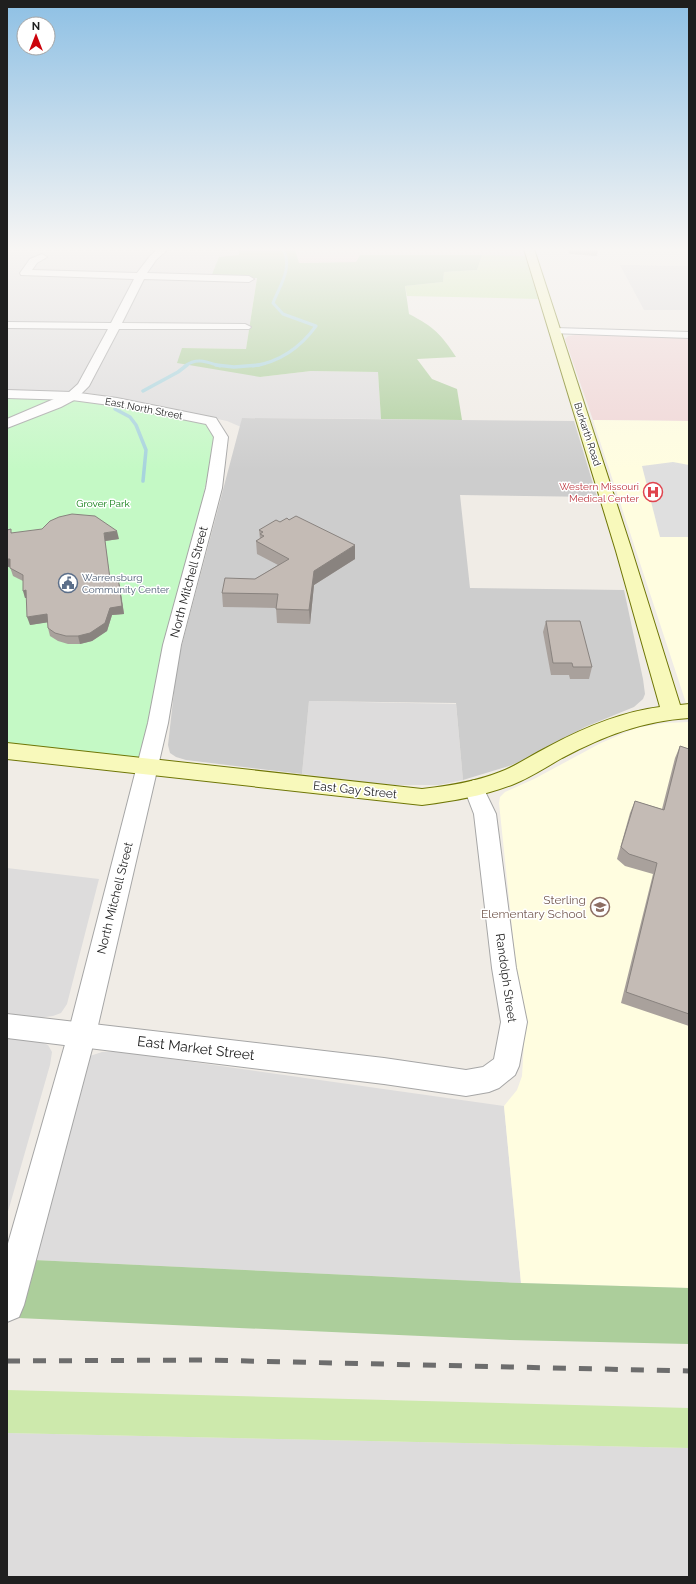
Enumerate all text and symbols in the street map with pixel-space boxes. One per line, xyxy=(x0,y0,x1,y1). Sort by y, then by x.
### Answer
north arrow xyxy=(16,16,56,56)
text: N xyxy=(32,20,40,33)
street label: East North Street xyxy=(104,396,184,422)
street label: Burkarth Road xyxy=(572,401,603,467)
place label: Western Missouri Medical Center xyxy=(559,481,639,504)
hospital icon: Western Missouri Medical Center xyxy=(642,481,664,503)
park label: Grover Park xyxy=(76,498,130,509)
street label: North Mitchell Street xyxy=(167,525,211,639)
public building icon: Warrensburg Community Center xyxy=(57,572,79,594)
place label: Warrensburg Community Center xyxy=(82,572,170,595)
street label: East Gay Street xyxy=(312,779,398,801)
street label: North Mitchell Street xyxy=(94,841,136,955)
place label: Sterling Elementary School xyxy=(481,893,587,921)
school or university icon: Sterling Elementary School xyxy=(589,896,611,918)
street label: Randolph Street xyxy=(493,933,519,1023)
street label: East Market Street xyxy=(136,1033,256,1063)

